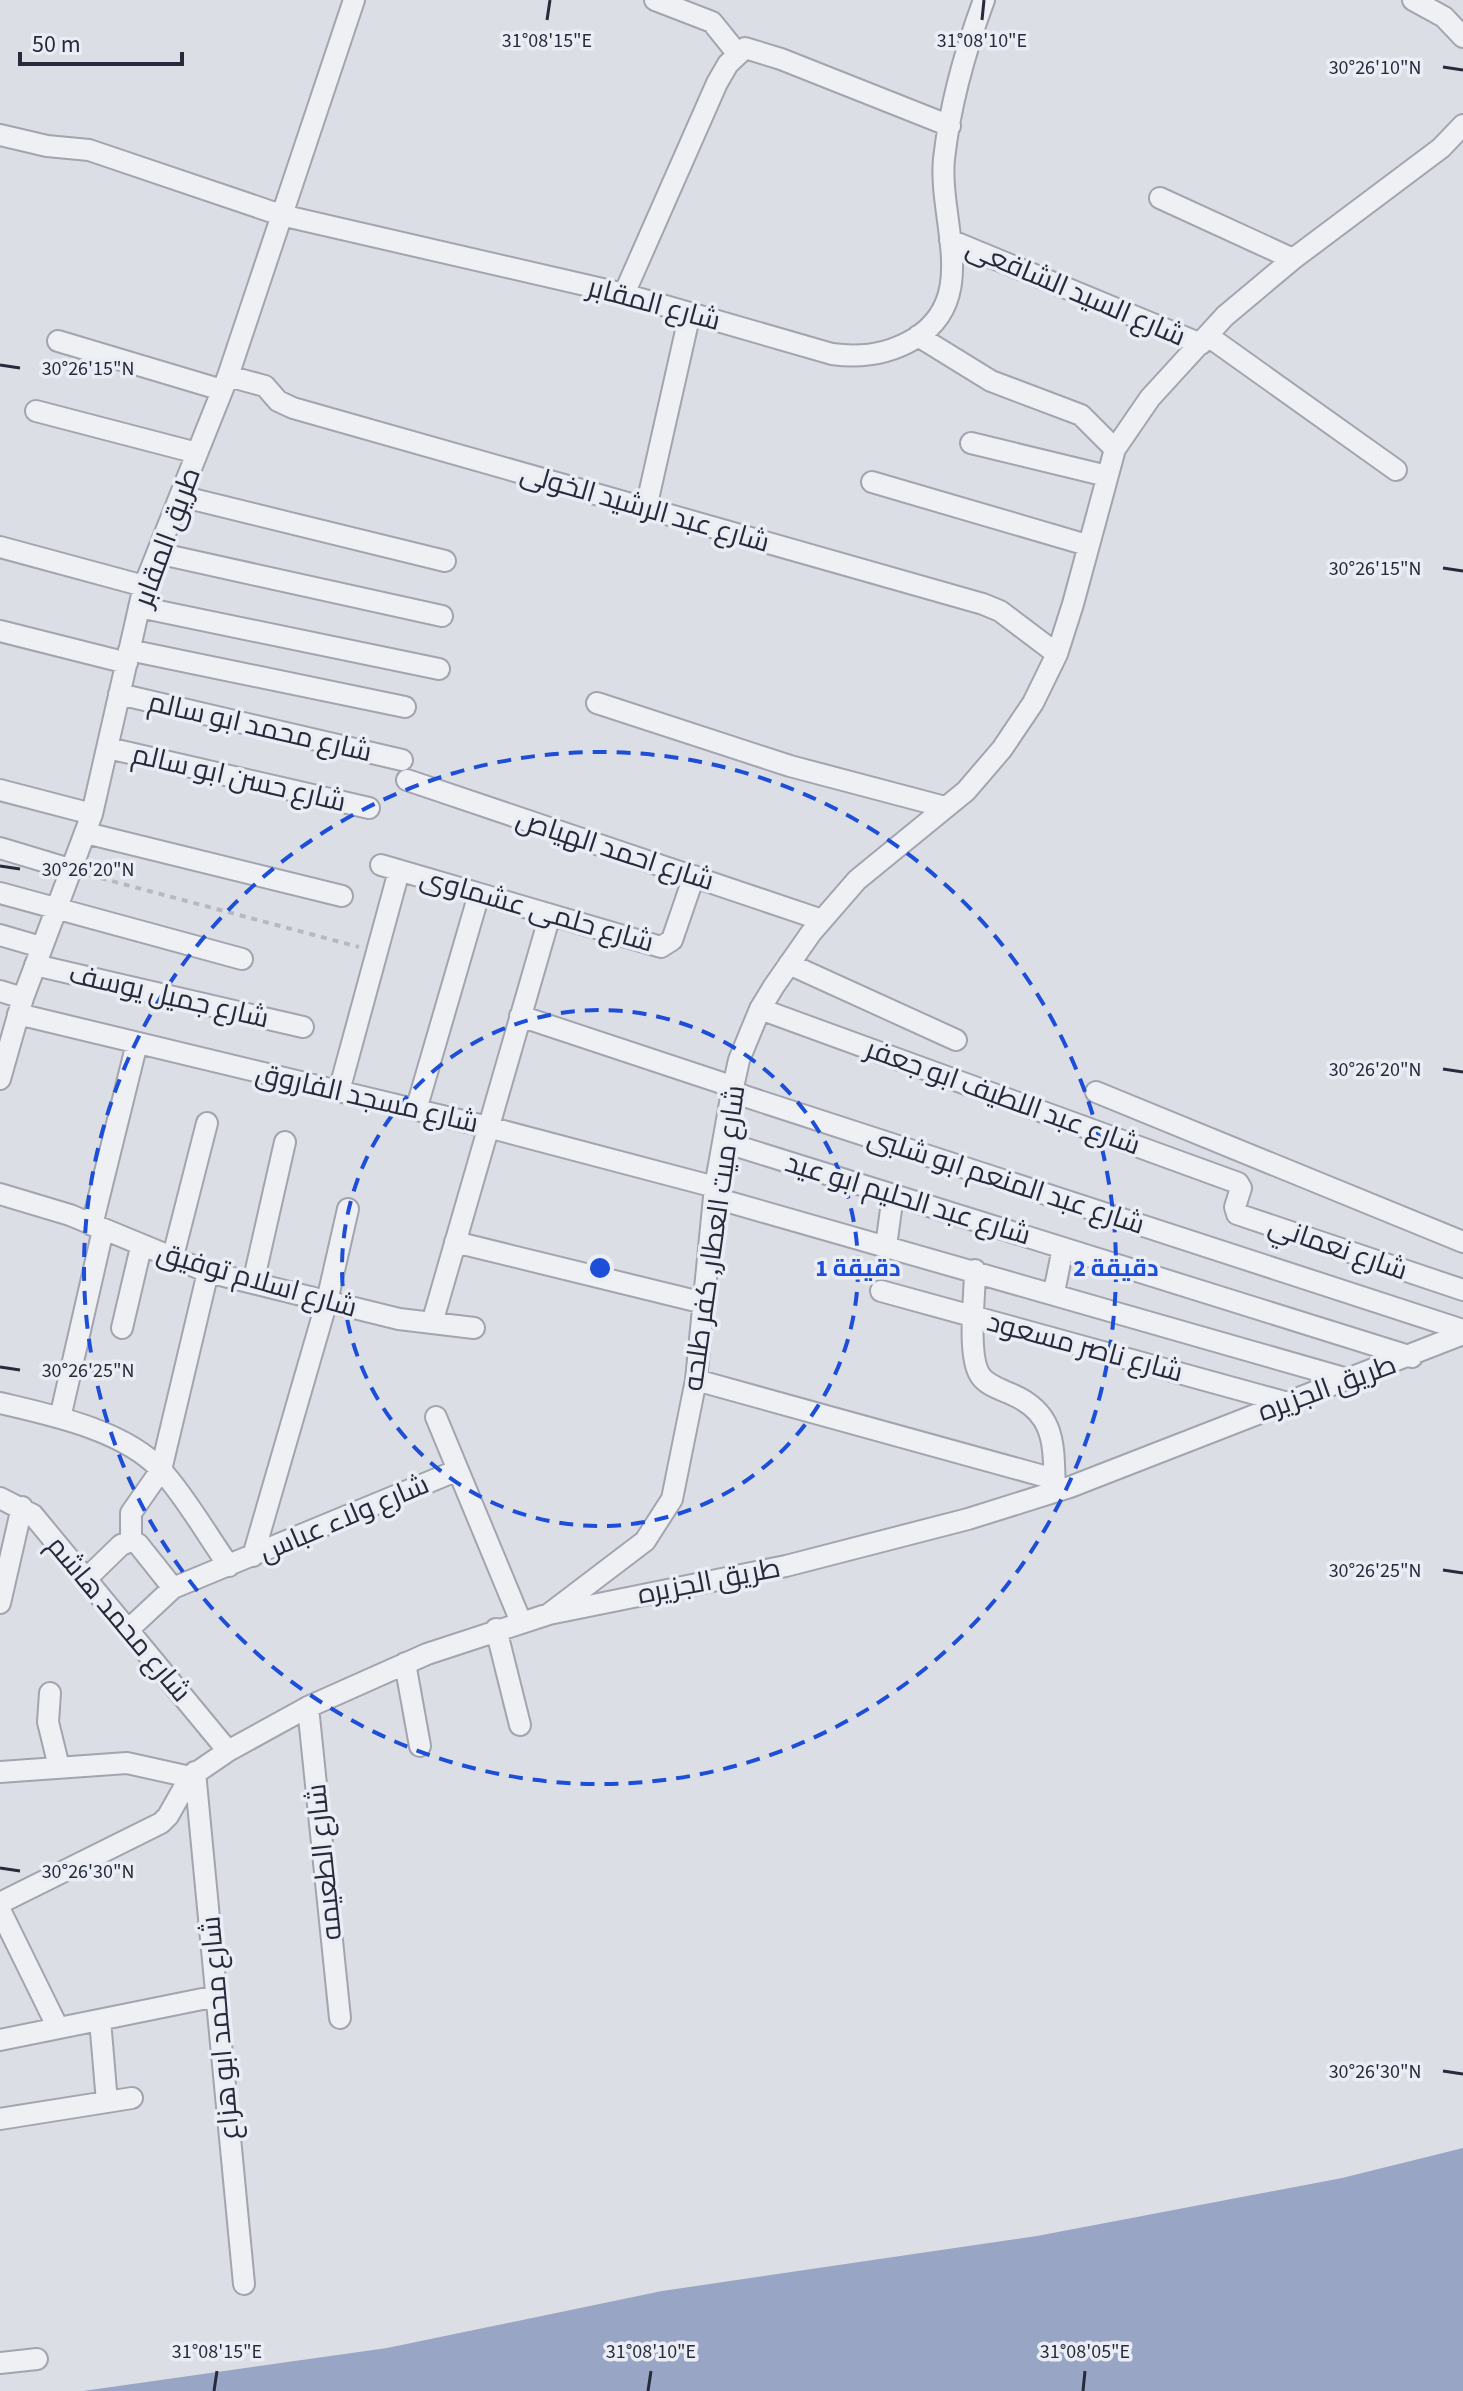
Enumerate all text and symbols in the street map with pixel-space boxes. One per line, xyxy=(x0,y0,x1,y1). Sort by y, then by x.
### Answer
scale bar xyxy=(20,16,182,66)
text: 50 m xyxy=(32,27,81,62)
text: 31°08'15"E xyxy=(502,27,592,55)
text: 31°08'10"E xyxy=(937,27,1027,55)
text: 30°26'10"N xyxy=(1329,54,1421,82)
street label: شارع السيد الشافعى xyxy=(960,228,1192,356)
street label: شارع المقابر xyxy=(581,267,725,341)
text: 30°26'15"N xyxy=(42,355,134,383)
street label: شارع عبد الرشيد الخولى xyxy=(516,453,774,563)
street label: طريق المقابر xyxy=(123,462,211,614)
text: 30°26'15"N xyxy=(1329,555,1421,583)
street label: شارع محمد ابو سالم xyxy=(144,682,376,772)
street label: شارع حسن ابو سالم xyxy=(128,734,350,822)
street label: شارع احمد الهياص xyxy=(511,799,719,901)
text: 30°26'20"N xyxy=(42,856,134,884)
street label: شارع حلمى عشماوى xyxy=(415,858,659,962)
street label: شارع جميل يوسف xyxy=(65,954,273,1038)
street label: شارع عبد اللطيف ابو جعفر xyxy=(858,1028,1146,1165)
street label: شارع مسجد الفاروق xyxy=(252,1053,482,1143)
text: 30°26'20"N xyxy=(1329,1056,1421,1084)
street label: شارع ميت العطار, كفر طلحه xyxy=(673,1082,755,1394)
street label: شارع عبد المنعم ابو شلبى xyxy=(862,1117,1150,1245)
street label: شارع عبد الحليم ابو عيد xyxy=(780,1143,1036,1255)
street label: شارع نعماني xyxy=(1263,1206,1413,1291)
street label: شارع اسلام توفيق xyxy=(152,1232,362,1328)
text: 1 دقيقة xyxy=(815,1251,901,1286)
text: 2 دقيقة xyxy=(1073,1251,1159,1286)
centre of rings xyxy=(586,1254,614,1282)
street label: شارع ناصر مسعود xyxy=(983,1302,1187,1392)
street label: طريق الجزيره xyxy=(1252,1344,1402,1432)
text: 30°26'25"N xyxy=(42,1357,134,1385)
street label: شارع ولاء عباس xyxy=(253,1464,435,1572)
street label: شارع محمد هاشم xyxy=(37,1527,201,1711)
street label: طريق الجزيره xyxy=(634,1548,784,1614)
text: 30°26'25"N xyxy=(1329,1557,1421,1585)
street label: شارع الطعيمه xyxy=(296,1782,352,1942)
text: 30°26'30"N xyxy=(42,1858,134,1886)
street label: شارع محمد ابو هزاع xyxy=(190,1914,250,2142)
text: 30°26'30"N xyxy=(1329,2058,1421,2086)
text: 31°08'15"E xyxy=(172,2338,262,2366)
text: 31°08'10"E xyxy=(606,2338,696,2366)
text: 31°08'05"E xyxy=(1040,2338,1130,2366)

